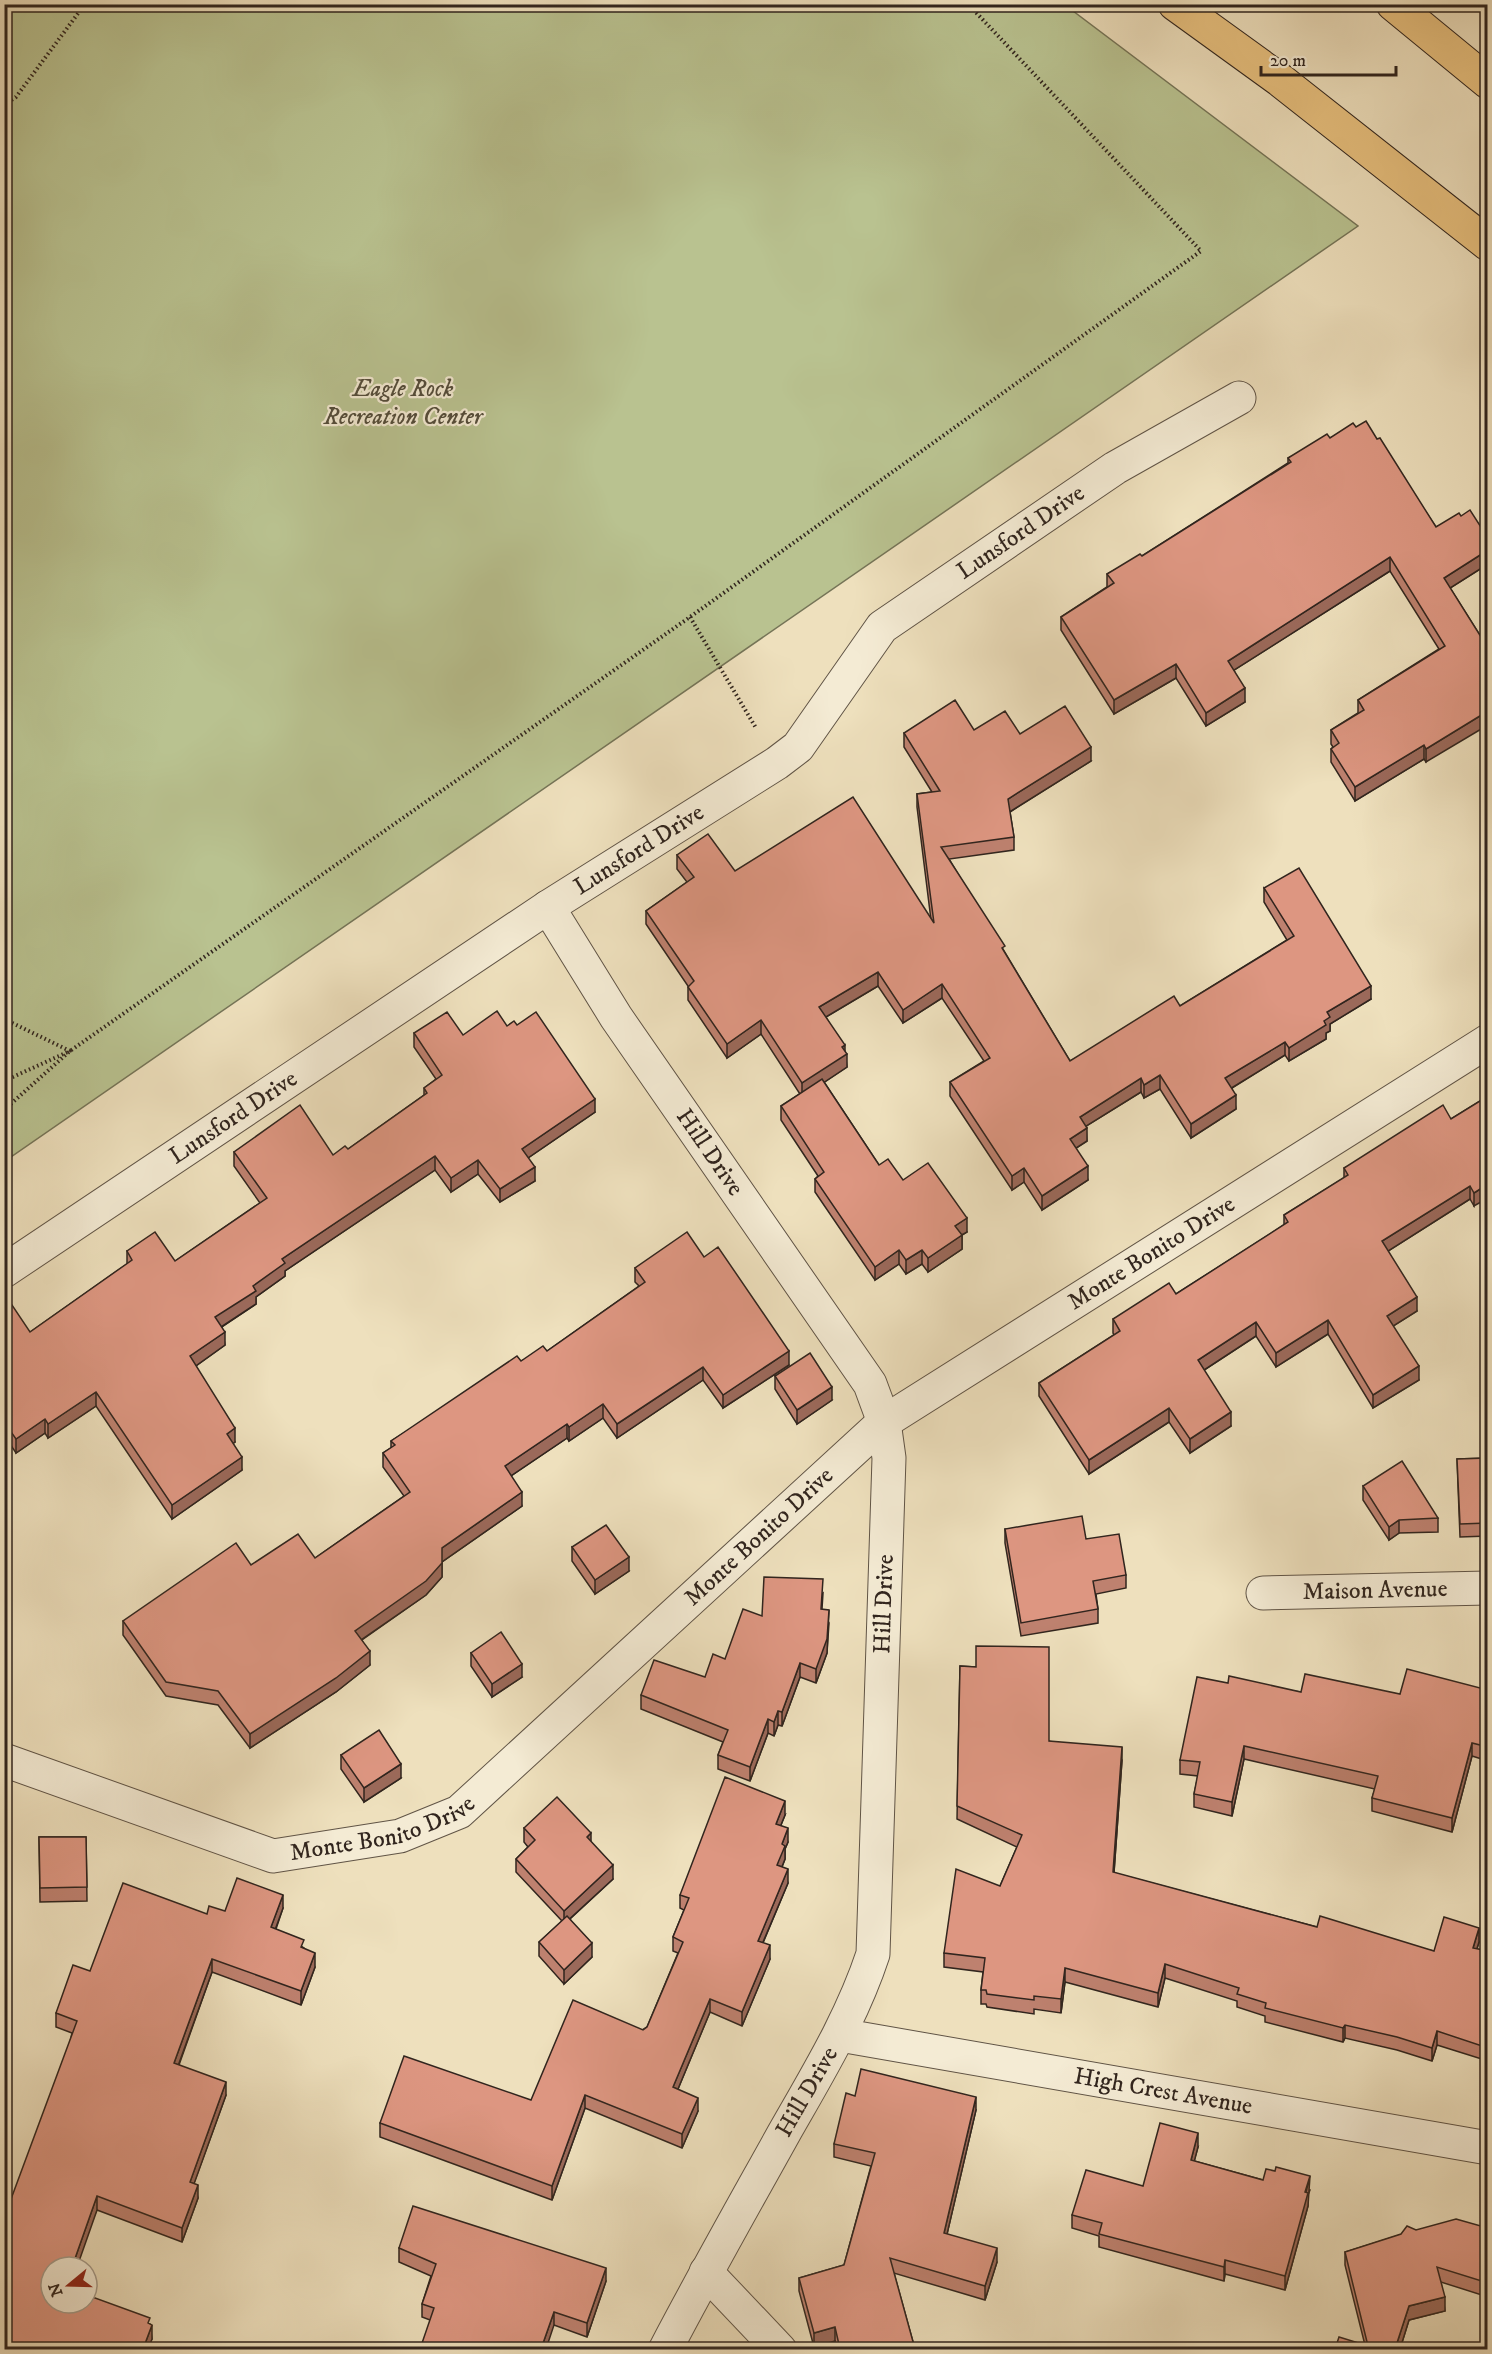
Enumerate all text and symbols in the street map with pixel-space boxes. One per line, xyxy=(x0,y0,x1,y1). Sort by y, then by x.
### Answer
scale bar xyxy=(1261,39,1396,77)
text: 20 m xyxy=(1270,50,1306,72)
park label: Eagle Rock Recreation Center xyxy=(323,374,485,432)
street label: Lunsford Drive xyxy=(951,478,1090,586)
street label: Lunsford Drive xyxy=(568,798,710,902)
street label: Lunsford Drive xyxy=(164,1064,303,1171)
street label: Hill Drive xyxy=(669,1103,750,1202)
street label: Monte Bonito Drive xyxy=(1062,1189,1241,1317)
street label: Monte Bonito Drive xyxy=(678,1461,840,1613)
street label: Hill Drive xyxy=(867,1554,901,1654)
street label: Maison Avenue xyxy=(1302,1574,1448,1607)
street label: Monte Bonito Drive xyxy=(288,1789,482,1868)
street label: Hill Drive xyxy=(769,2041,845,2143)
street label: High Crest Avenue xyxy=(1072,2061,1255,2122)
north arrow xyxy=(39,2255,99,2315)
text: N xyxy=(44,2280,67,2299)

